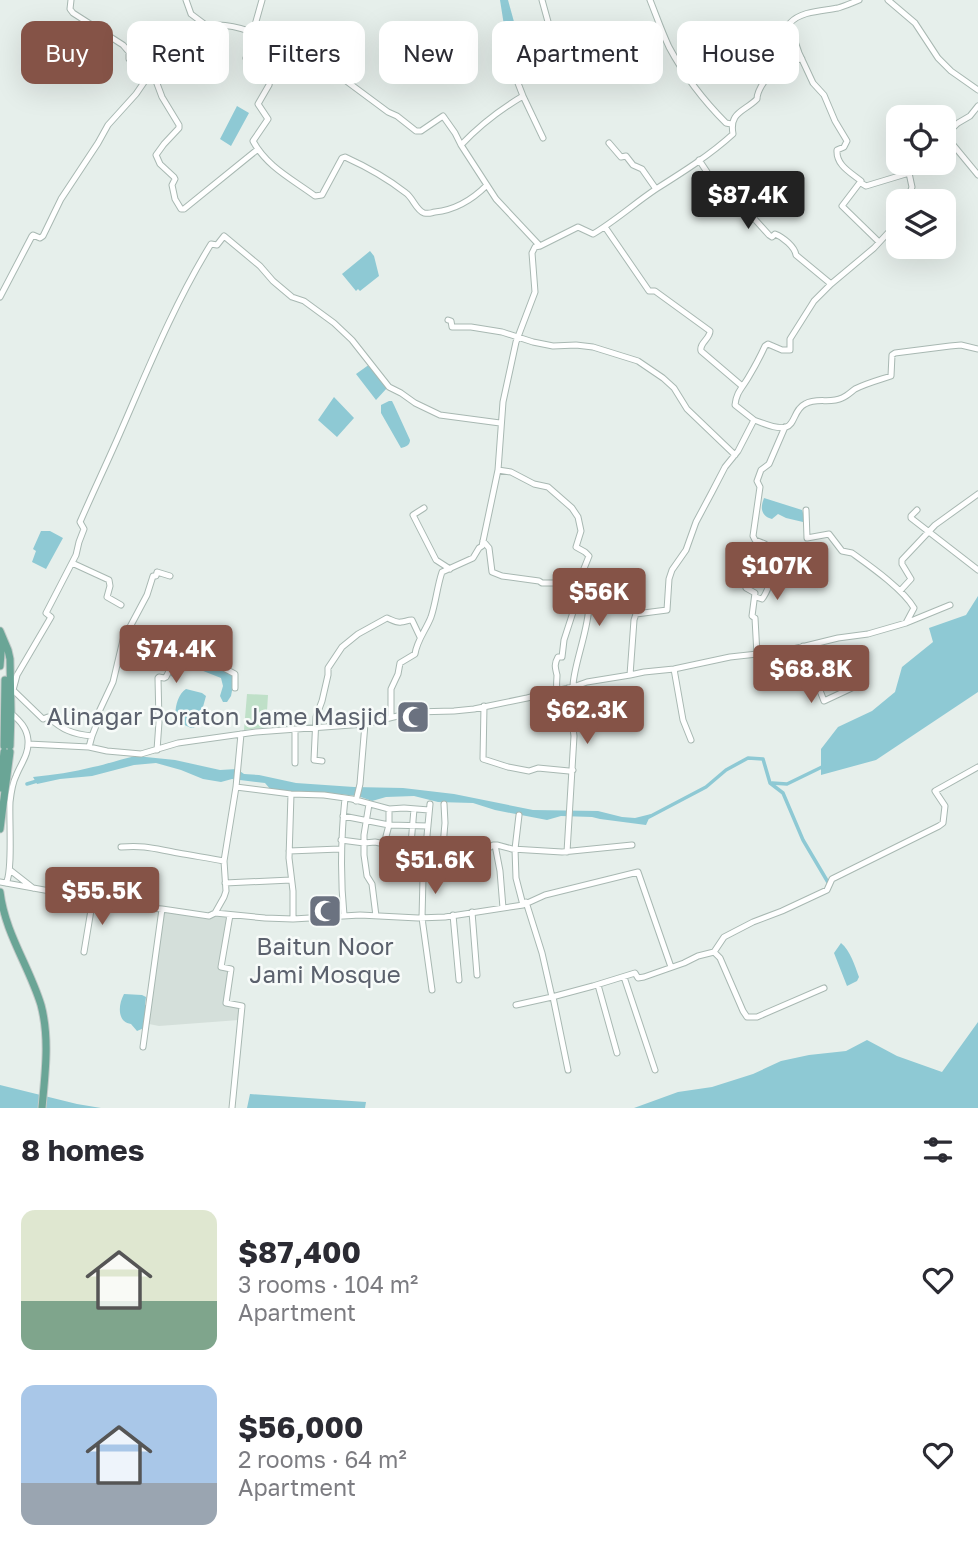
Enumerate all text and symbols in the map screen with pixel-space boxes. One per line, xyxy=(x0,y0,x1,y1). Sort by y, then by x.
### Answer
chip: Buy xyxy=(21,21,113,84)
chip: Rent xyxy=(127,21,229,84)
chip: Filters xyxy=(243,21,365,84)
chip: New xyxy=(379,21,478,84)
chip: Apartment xyxy=(492,21,663,84)
chip: House xyxy=(677,21,799,84)
map controls xyxy=(886,105,956,259)
button: locate xyxy=(886,105,956,175)
pin: $87.4K xyxy=(691,172,805,231)
text: $87.4K xyxy=(707,180,789,208)
button: layers xyxy=(886,189,956,259)
pin: $107K xyxy=(728,542,826,602)
text: $107K xyxy=(741,551,813,579)
pin: $56K xyxy=(558,568,640,628)
text: $56K xyxy=(569,577,629,605)
pin: $74.4K xyxy=(119,626,233,685)
text: $74.4K xyxy=(136,634,216,662)
pin: $68.8K xyxy=(754,646,868,705)
text: $68.8K xyxy=(769,654,853,682)
pin: $62.3K xyxy=(530,686,644,746)
text: $62.3K xyxy=(546,695,628,723)
mosque icon: Alinagar Poraton Jame Masjid xyxy=(394,698,432,736)
place label: Alinagar Poraton Jame Masjid xyxy=(47,701,388,730)
pin: $51.6K xyxy=(378,836,492,896)
text: $51.6K xyxy=(395,845,475,873)
pin: $55.5K xyxy=(45,867,159,927)
text: $55.5K xyxy=(61,876,143,904)
mosque icon: Baitun Noor Jami Mosque xyxy=(306,892,344,930)
place label: Baitun Noor Jami Mosque xyxy=(249,931,401,988)
icon: filters xyxy=(919,1131,957,1169)
text: 8 homes xyxy=(21,1132,145,1168)
text: $87,400 xyxy=(238,1234,361,1270)
icon: home xyxy=(77,1238,161,1322)
icon: heart xyxy=(919,1261,957,1299)
text: 3 rooms · 104 m² xyxy=(238,1270,418,1298)
text: Apartment xyxy=(238,1298,356,1326)
text: $56,000 xyxy=(238,1409,364,1445)
icon: home xyxy=(77,1413,161,1497)
icon: heart xyxy=(919,1436,957,1474)
text: 2 rooms · 64 m² xyxy=(238,1445,407,1473)
text: Apartment xyxy=(238,1473,356,1501)

